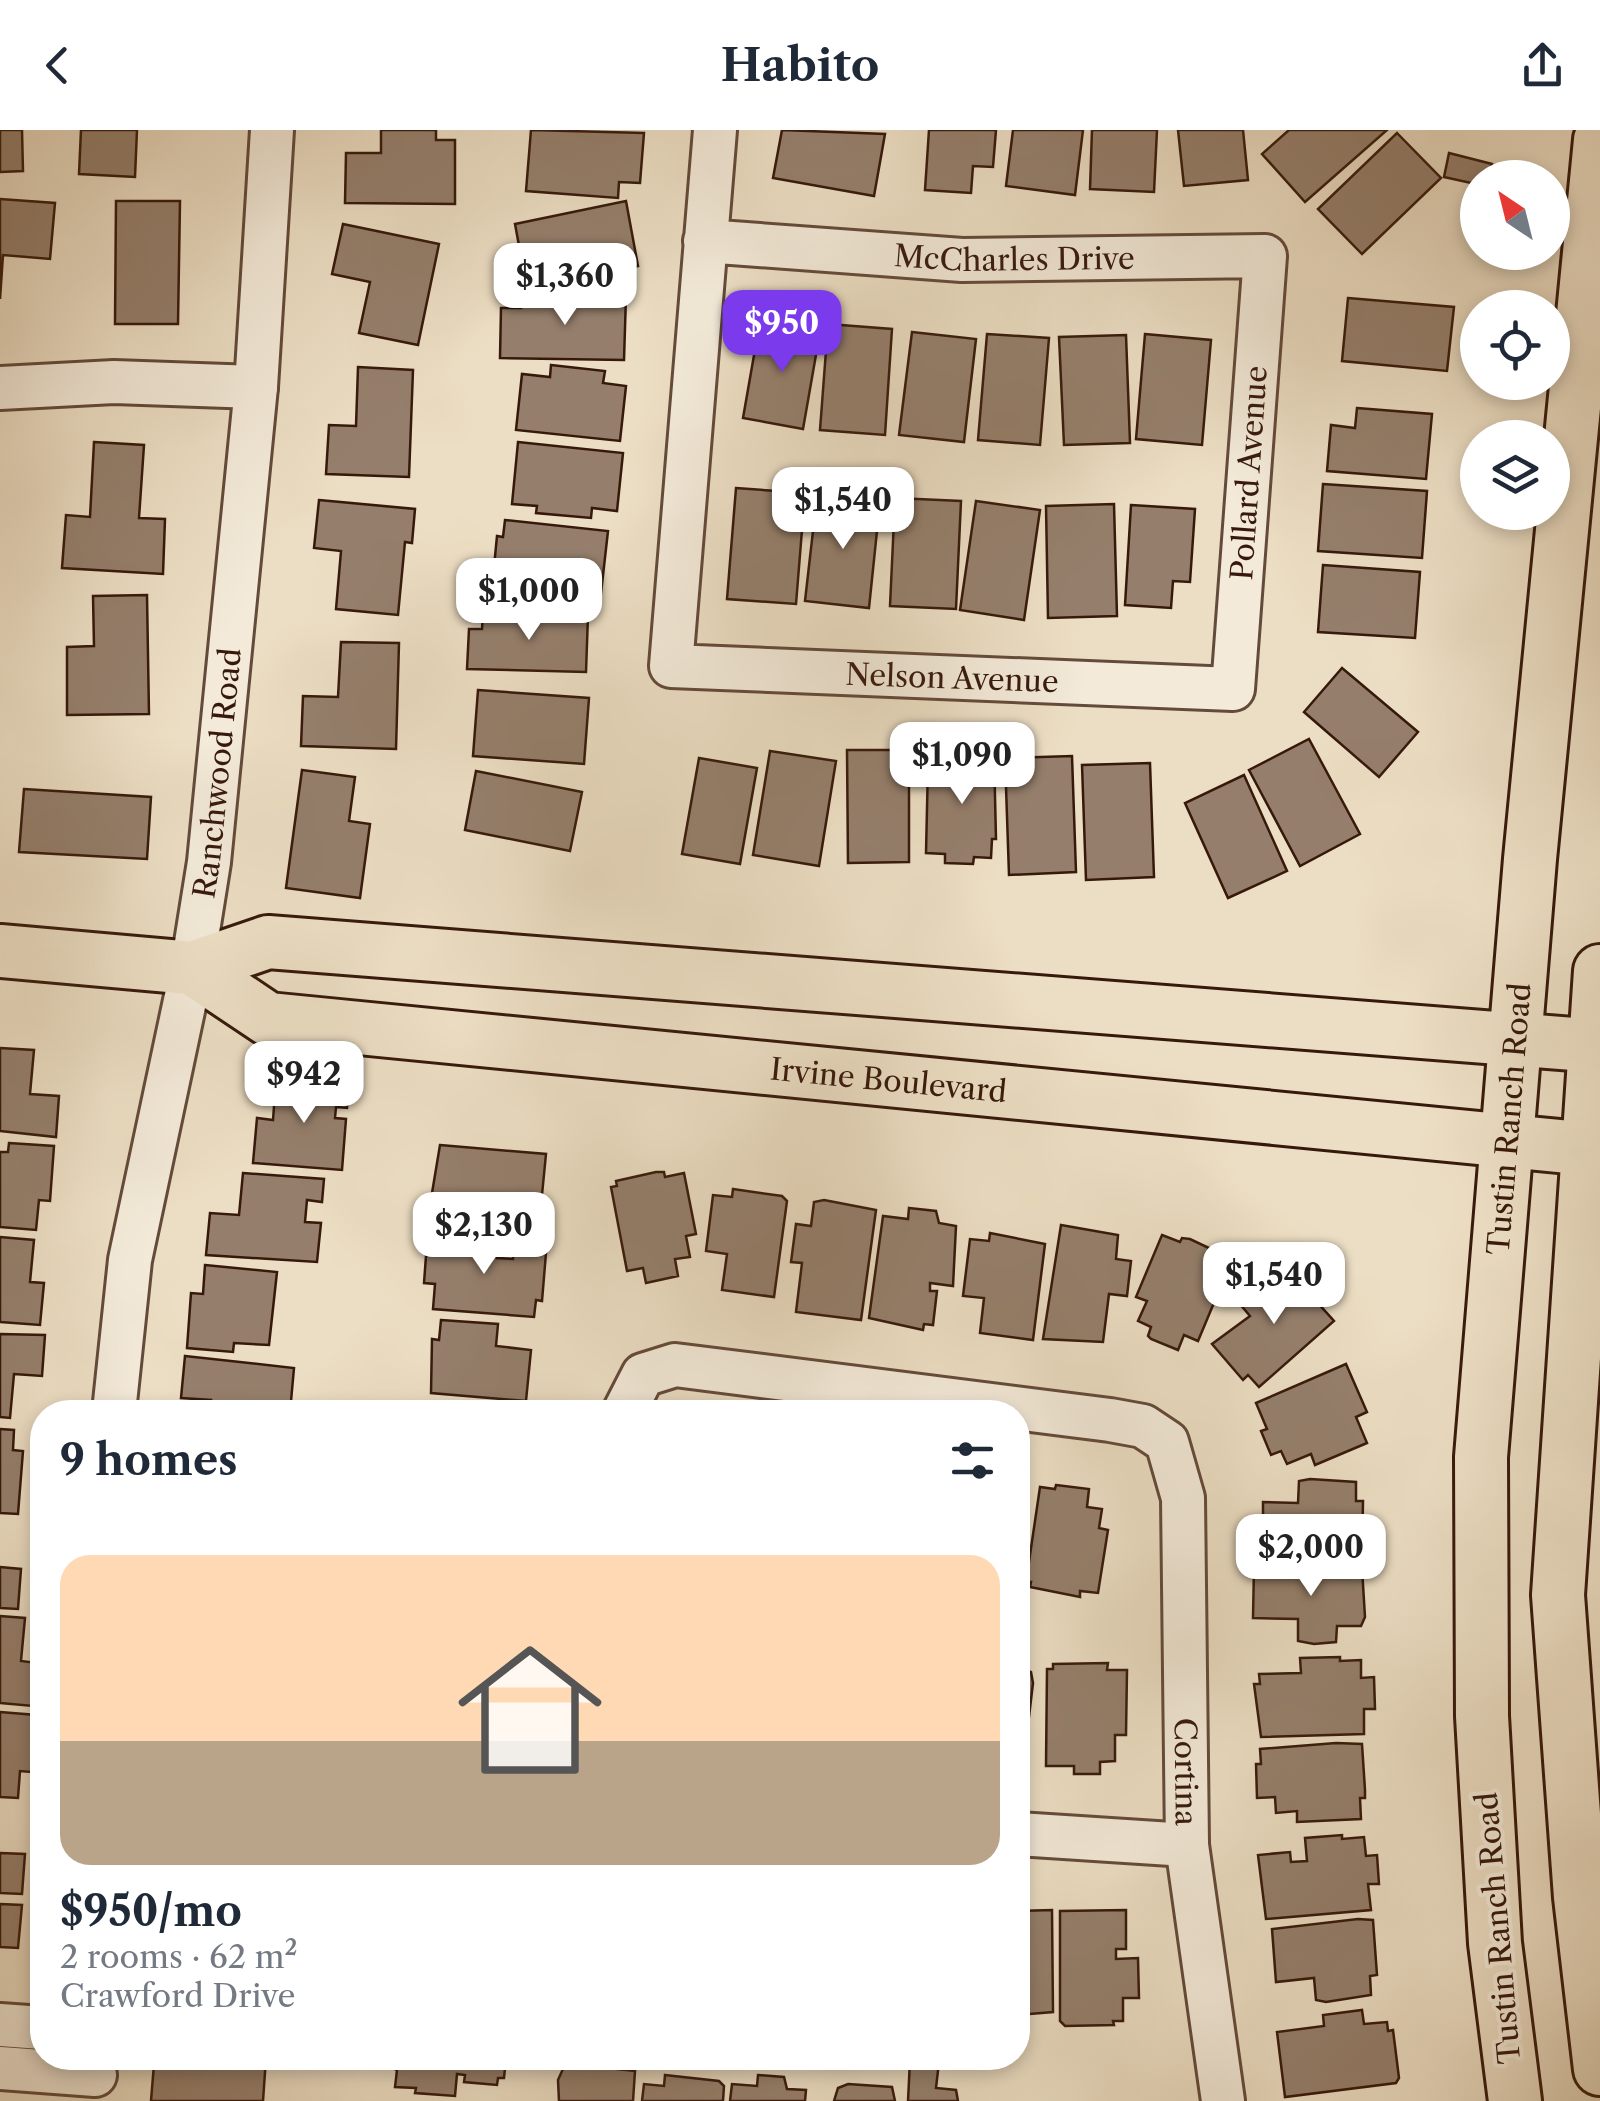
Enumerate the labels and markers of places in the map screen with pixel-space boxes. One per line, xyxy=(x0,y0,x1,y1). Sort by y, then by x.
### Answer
pin: $1,360 xyxy=(484,243,646,328)
pin: $950 xyxy=(723,290,841,375)
pin: $1,540 xyxy=(762,467,924,552)
pin: $1,000 xyxy=(448,558,610,643)
pin: $1,090 xyxy=(881,722,1043,807)
pin: $942 xyxy=(245,1041,363,1126)
pin: $2,130 xyxy=(403,1192,565,1277)
pin: $1,540 xyxy=(1193,1242,1355,1327)
pin: $2,000 xyxy=(1230,1514,1392,1599)

